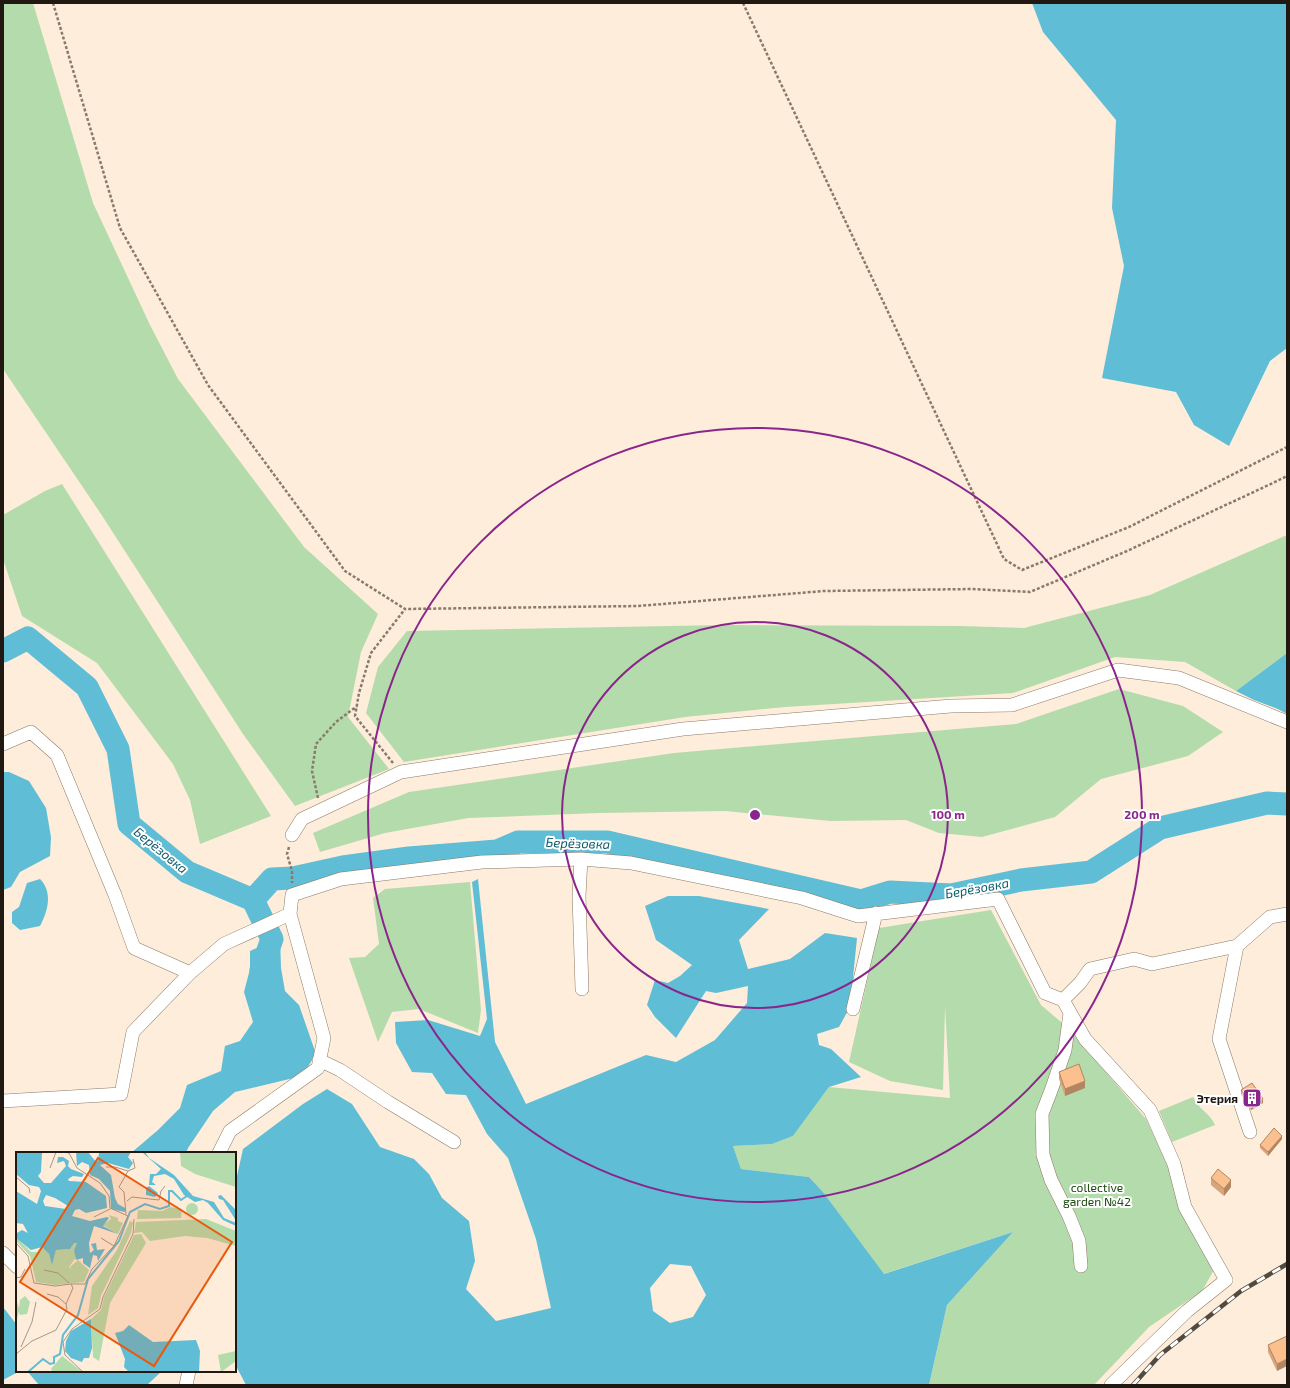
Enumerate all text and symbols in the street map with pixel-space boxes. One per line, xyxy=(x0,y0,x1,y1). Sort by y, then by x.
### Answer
text: 100 m xyxy=(931,807,965,821)
text: 200 m xyxy=(1124,807,1160,821)
centre of rings xyxy=(748,808,762,822)
water label: Берёзовка xyxy=(131,823,191,877)
water label: Берёзовка xyxy=(545,834,611,852)
water label: Берёзовка xyxy=(944,875,1010,901)
building icon: Этерия xyxy=(1241,1087,1263,1109)
place label: Этерия xyxy=(1197,1091,1238,1105)
inset map xyxy=(16,1152,236,1372)
park label: collective garden №42 xyxy=(1063,1180,1131,1208)

